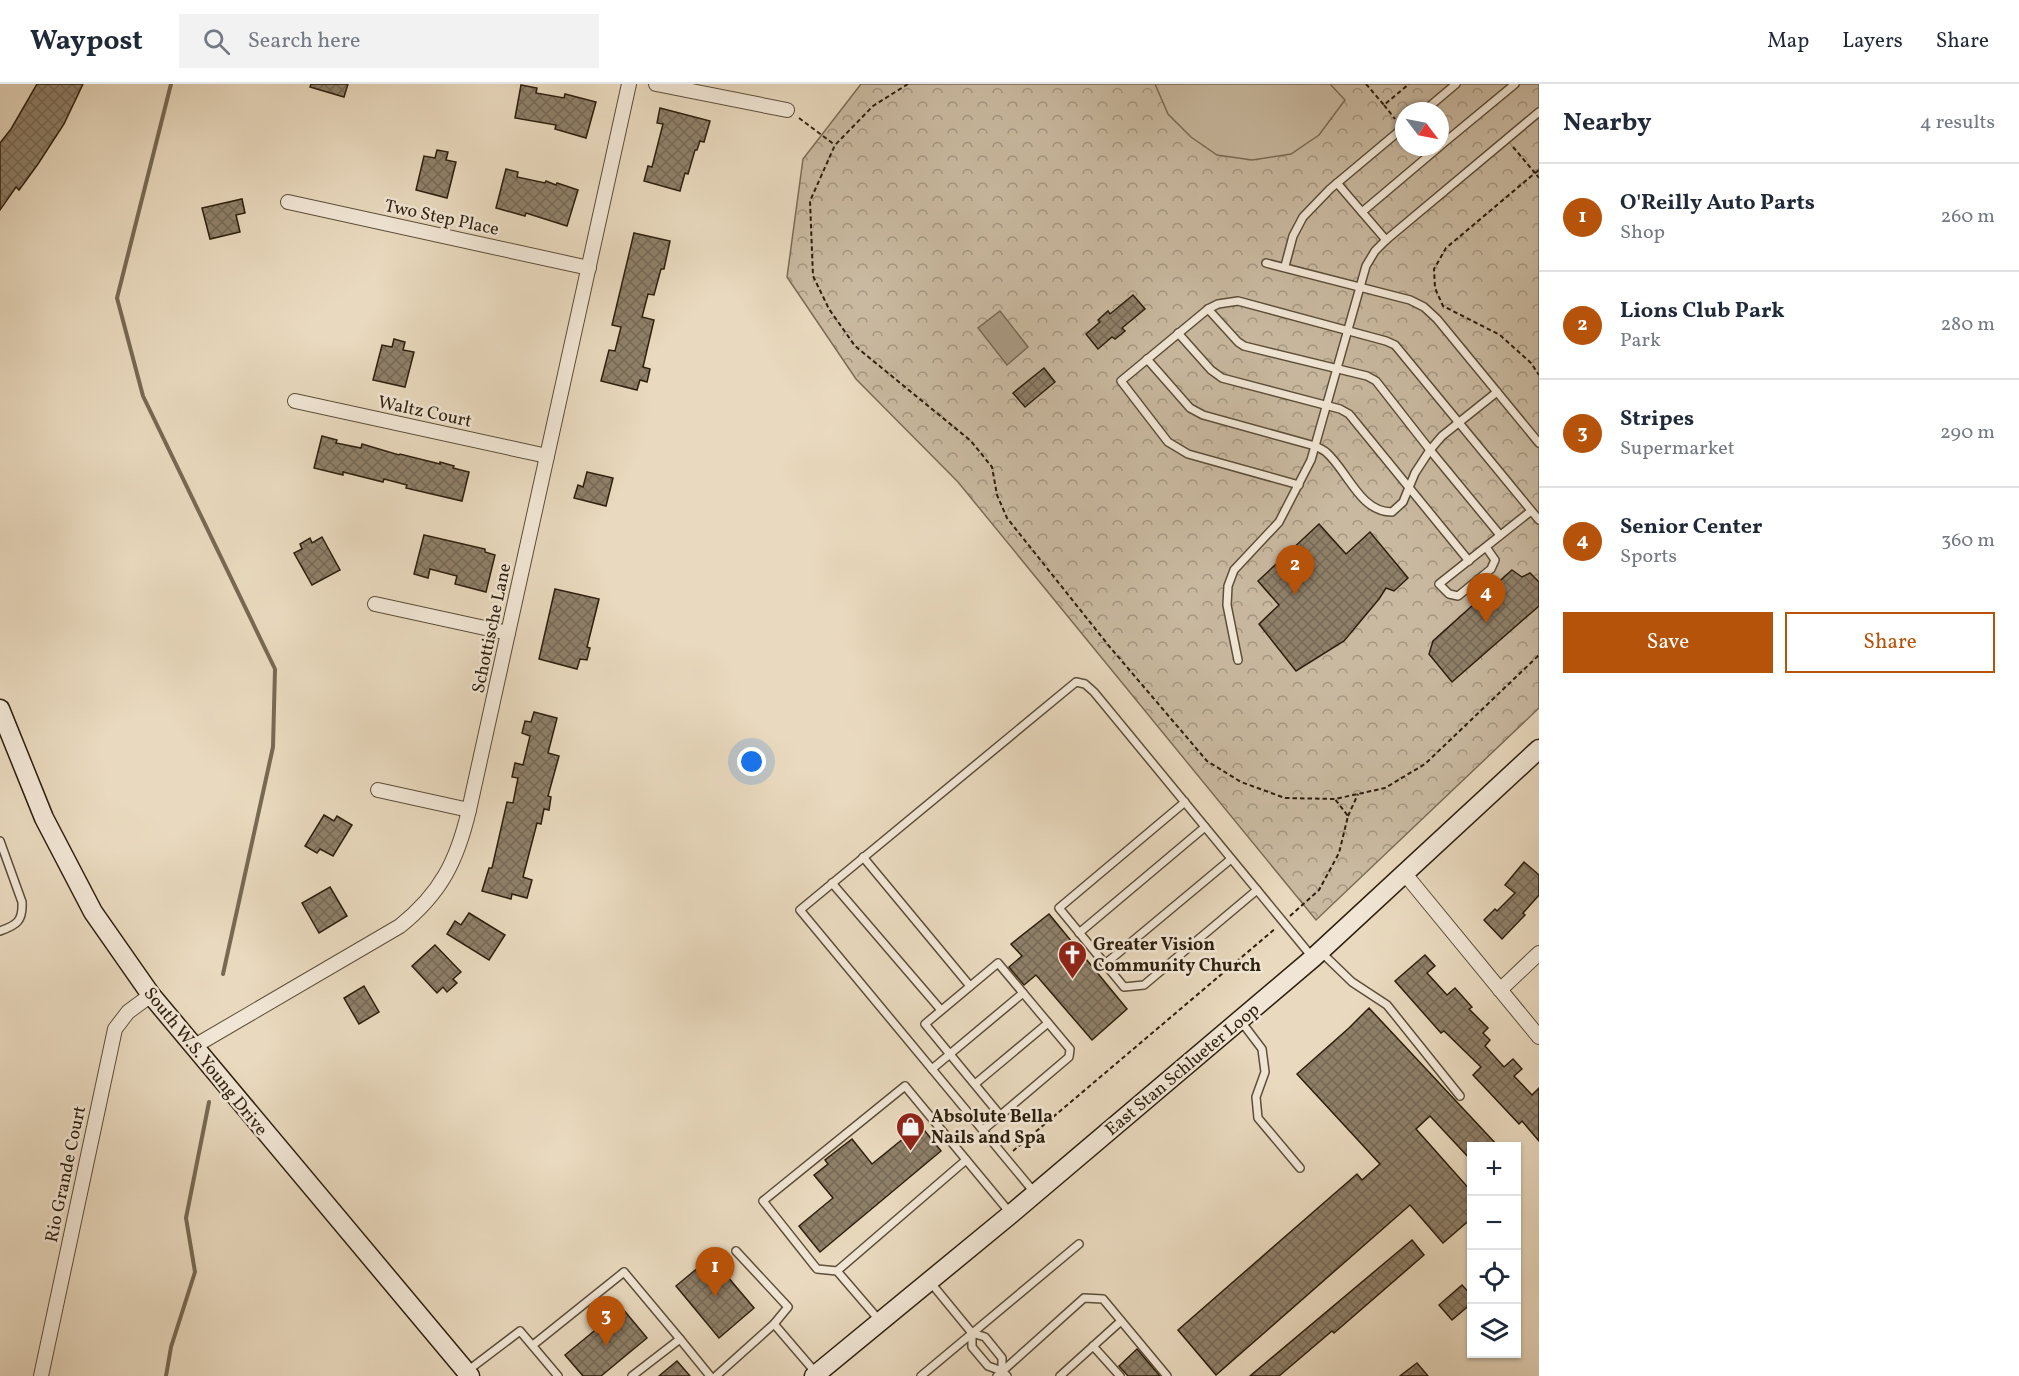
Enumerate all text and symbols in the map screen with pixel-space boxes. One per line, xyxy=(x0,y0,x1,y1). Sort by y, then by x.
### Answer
search box xyxy=(179,14,599,68)
text: Waypost xyxy=(30,22,143,61)
icon: search xyxy=(200,25,233,58)
text: Search here xyxy=(248,26,360,57)
text: Map xyxy=(1767,27,1809,56)
text: Layers xyxy=(1842,27,1903,56)
text: Share xyxy=(1936,27,1989,56)
north arrow xyxy=(1395,102,1449,156)
text: Nearby xyxy=(1563,105,1652,141)
text: 4 results xyxy=(1920,109,1995,137)
text: O'Reilly Auto Parts xyxy=(1620,188,1815,219)
street label: Two Step Place xyxy=(382,194,501,243)
text: 1 xyxy=(1578,203,1587,231)
text: 260 m xyxy=(1940,203,1995,231)
text: Shop xyxy=(1620,219,1665,247)
text: Lions Club Park xyxy=(1620,296,1785,327)
text: 2 xyxy=(1577,311,1588,339)
text: 280 m xyxy=(1940,311,1995,339)
text: Park xyxy=(1620,327,1661,355)
street label: Waltz Court xyxy=(375,390,474,435)
text: Stripes xyxy=(1620,404,1694,435)
text: 3 xyxy=(1577,419,1588,447)
text: 290 m xyxy=(1940,419,1995,447)
text: Supermarket xyxy=(1620,435,1735,463)
text: Senior Center xyxy=(1620,512,1762,543)
text: 4 xyxy=(1576,527,1589,555)
text: 360 m xyxy=(1941,527,1995,555)
text: Sports xyxy=(1620,543,1677,571)
pin: 2 xyxy=(1276,546,1314,595)
street label: Schottische Lane xyxy=(466,561,518,696)
pin: 4 xyxy=(1466,574,1506,623)
button: Save xyxy=(1563,612,1773,673)
button: Share xyxy=(1785,612,1995,673)
your location xyxy=(737,747,766,776)
place label: Greater Vision Community Church xyxy=(1093,933,1261,979)
church icon: Greater Vision Community Church xyxy=(1056,938,1088,980)
street label: South W.S. Young Drive xyxy=(137,982,273,1142)
street label: East Stan Schlueter Loop xyxy=(1100,998,1266,1142)
street label: Rio Grande Court xyxy=(40,1104,93,1245)
place label: Absolute Bella Nails and Spa xyxy=(931,1105,1053,1151)
shop icon: Absolute Bella Nails and Spa xyxy=(894,1110,926,1152)
map controls xyxy=(1467,1142,1521,1358)
button: + xyxy=(1467,1142,1521,1196)
button: − xyxy=(1467,1196,1521,1250)
pin: 1 xyxy=(696,1248,734,1297)
button: locate xyxy=(1467,1250,1521,1304)
pin: 3 xyxy=(586,1296,626,1346)
button: layers xyxy=(1467,1304,1521,1358)

